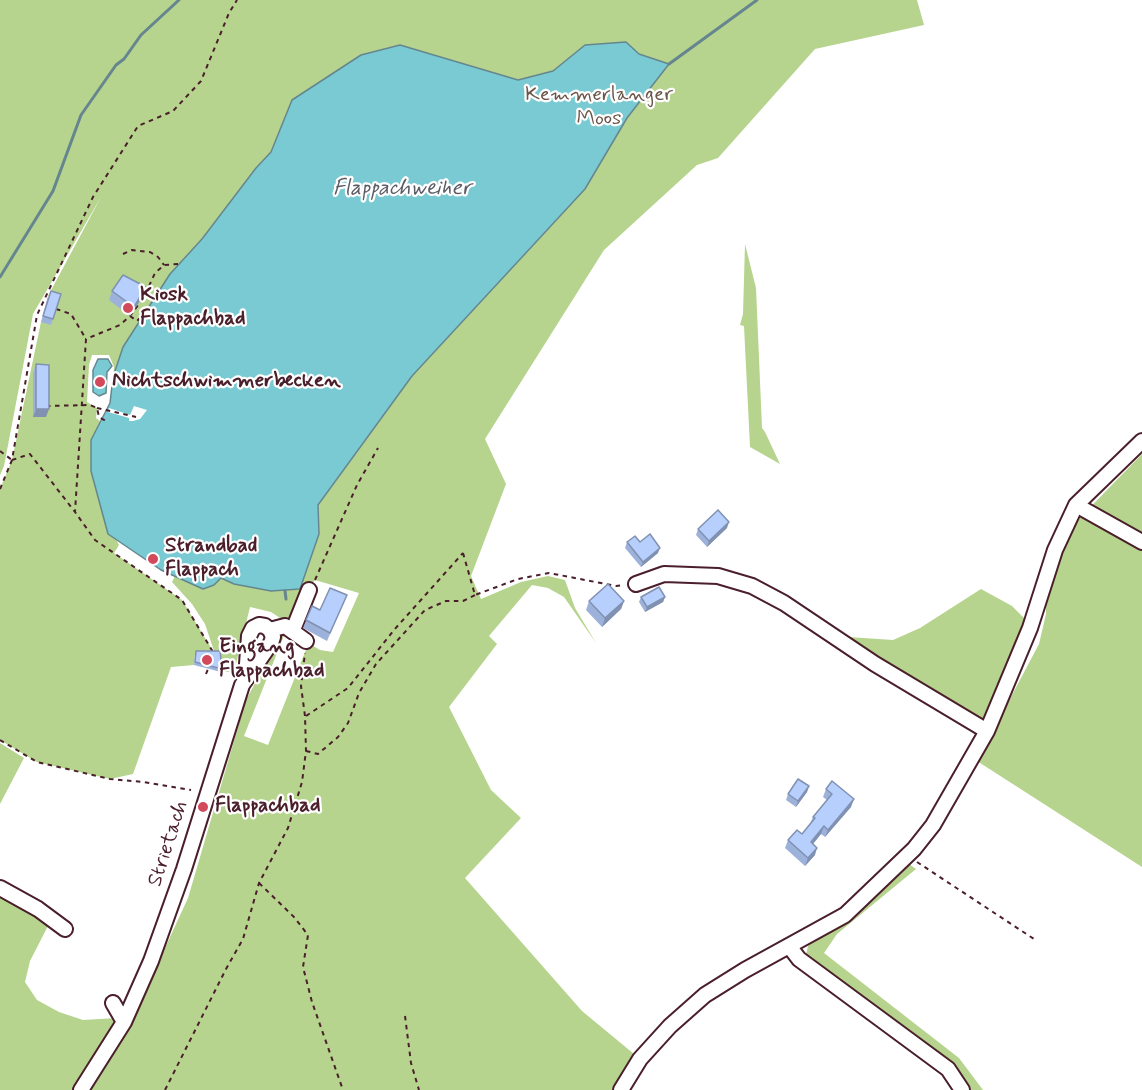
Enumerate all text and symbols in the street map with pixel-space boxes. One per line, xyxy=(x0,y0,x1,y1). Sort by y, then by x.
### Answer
park label: Kemmerlanger Moos xyxy=(525,83,673,133)
water label: Flappachweiher xyxy=(333,176,471,202)
place label: Kiosk Flappachbad xyxy=(140,283,246,333)
marker: Kiosk Flappachbad xyxy=(121,301,135,315)
place label: Nichtschwimmerbecken xyxy=(112,369,341,395)
marker: Nichtschwimmerbecken xyxy=(93,375,107,389)
place label: Strandbad Flappach xyxy=(165,534,257,584)
marker: Strandbad Flappach xyxy=(146,552,160,566)
place label: Eingang Flappachbad xyxy=(219,635,325,685)
marker: Eingang Flappachbad xyxy=(200,653,214,667)
place label: Flappachbad xyxy=(215,794,321,820)
street label: Strietach xyxy=(143,798,195,890)
marker: Flappachbad xyxy=(196,800,210,814)

